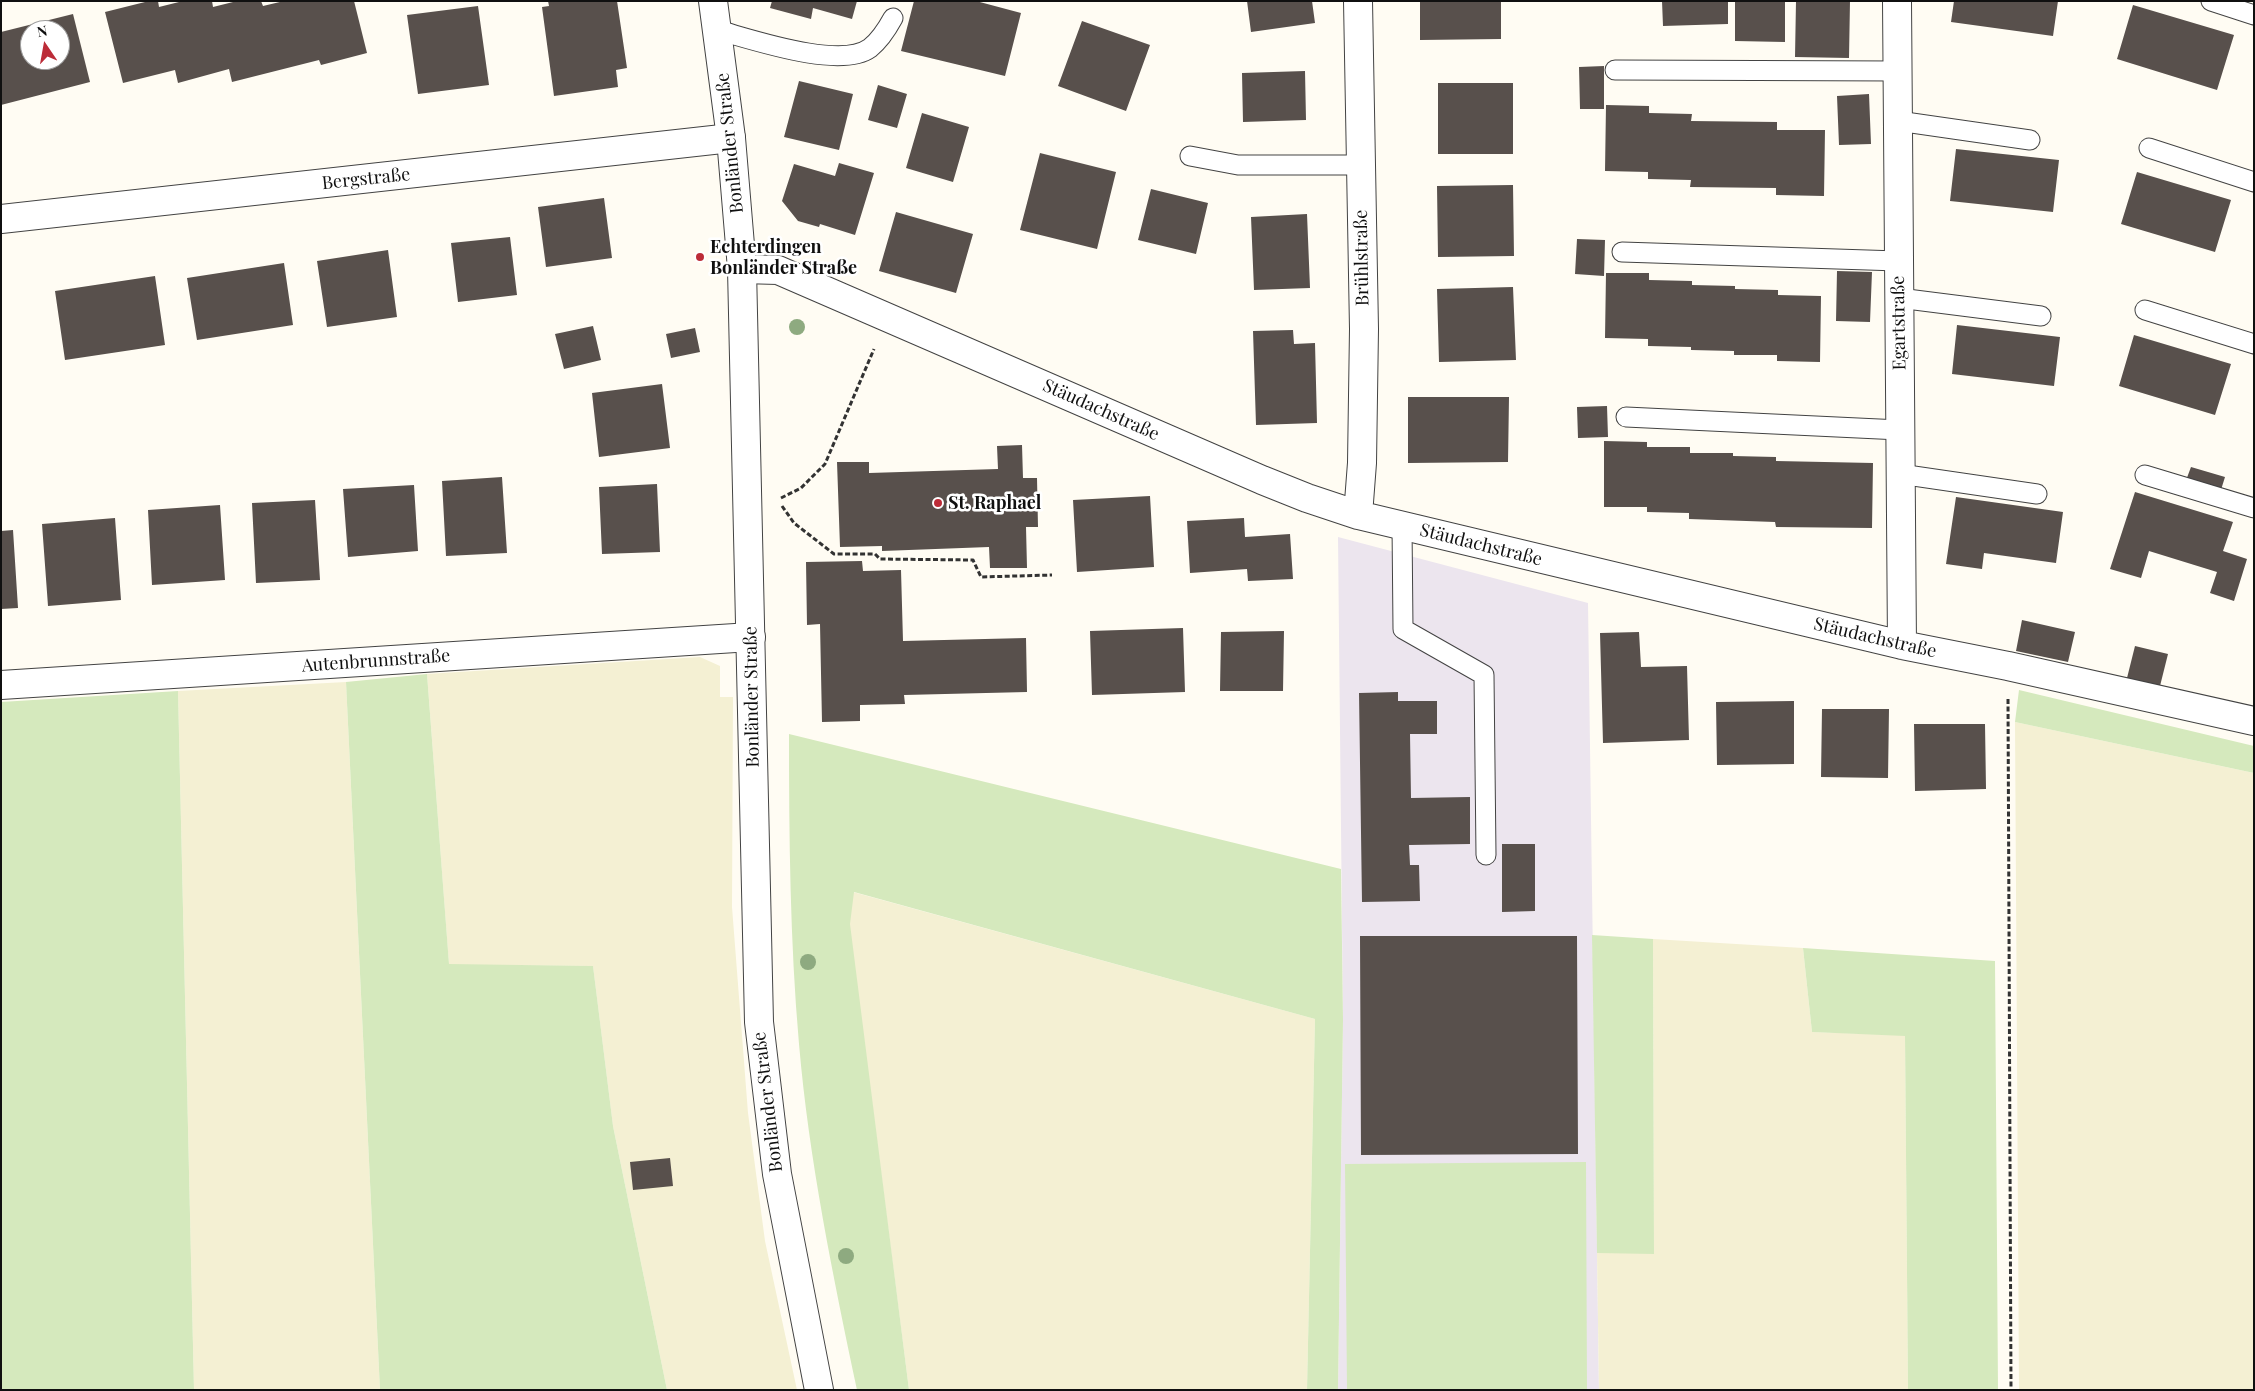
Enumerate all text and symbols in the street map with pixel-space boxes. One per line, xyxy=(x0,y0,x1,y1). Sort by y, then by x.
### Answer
north arrow xyxy=(20,20,70,70)
text: N xyxy=(35,20,49,41)
street label: Bonländer Straße xyxy=(712,72,748,214)
street label: Bergstraße xyxy=(321,164,411,194)
street label: Brühlstraße xyxy=(1350,210,1374,306)
place label: Echterdingen Bonländer Straße xyxy=(710,236,857,278)
marker: Echterdingen Bonländer Straße xyxy=(694,251,706,263)
street label: Egartstraße xyxy=(1887,275,1911,371)
street label: Stäudachstraße xyxy=(1039,375,1163,445)
place label: St. Raphael xyxy=(948,492,1041,514)
marker: St. Raphael xyxy=(932,497,944,509)
street label: Stäudachstraße xyxy=(1418,519,1544,571)
street label: Stäudachstraße xyxy=(1812,613,1938,663)
street label: Bonländer Straße xyxy=(740,626,764,768)
street label: Autenbrunnstraße xyxy=(301,645,451,677)
street label: Bonländer Straße xyxy=(749,1030,787,1174)

